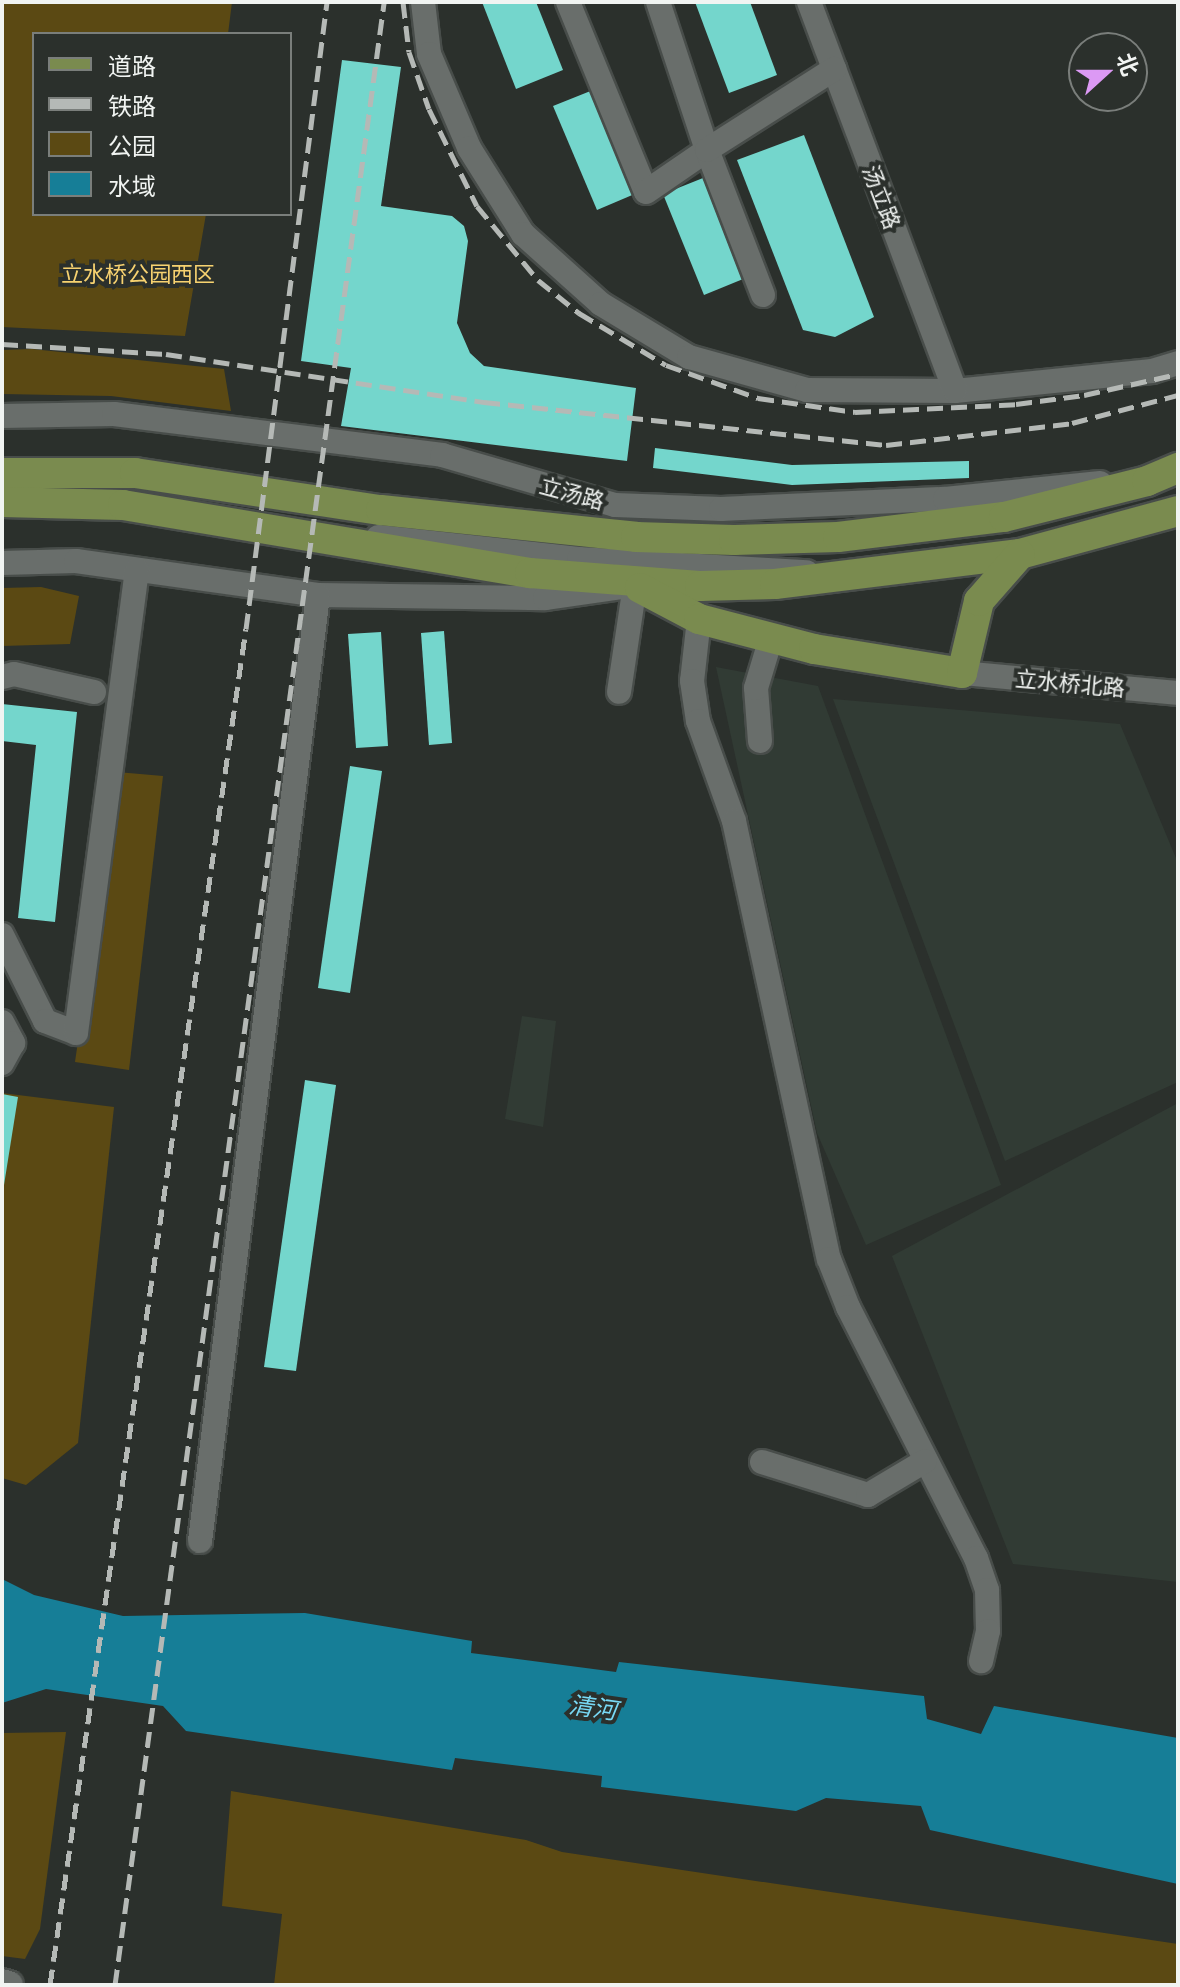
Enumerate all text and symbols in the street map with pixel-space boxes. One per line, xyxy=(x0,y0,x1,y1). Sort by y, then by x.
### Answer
legend xyxy=(32,32,292,216)
north arrow xyxy=(1068,32,1148,112)
text: 北 xyxy=(1112,49,1145,79)
text: 道路 xyxy=(108,51,156,80)
text: 铁路 xyxy=(108,91,156,120)
text: 公园 xyxy=(108,131,156,160)
street label: 汤立路 xyxy=(858,161,906,233)
text: 水域 xyxy=(108,171,156,200)
park label: 立水桥公园西区 xyxy=(61,261,215,287)
street label: 立汤路 xyxy=(537,472,607,514)
street label: 立水桥北路 xyxy=(1014,665,1126,701)
water label: 清河 xyxy=(567,1689,619,1725)

